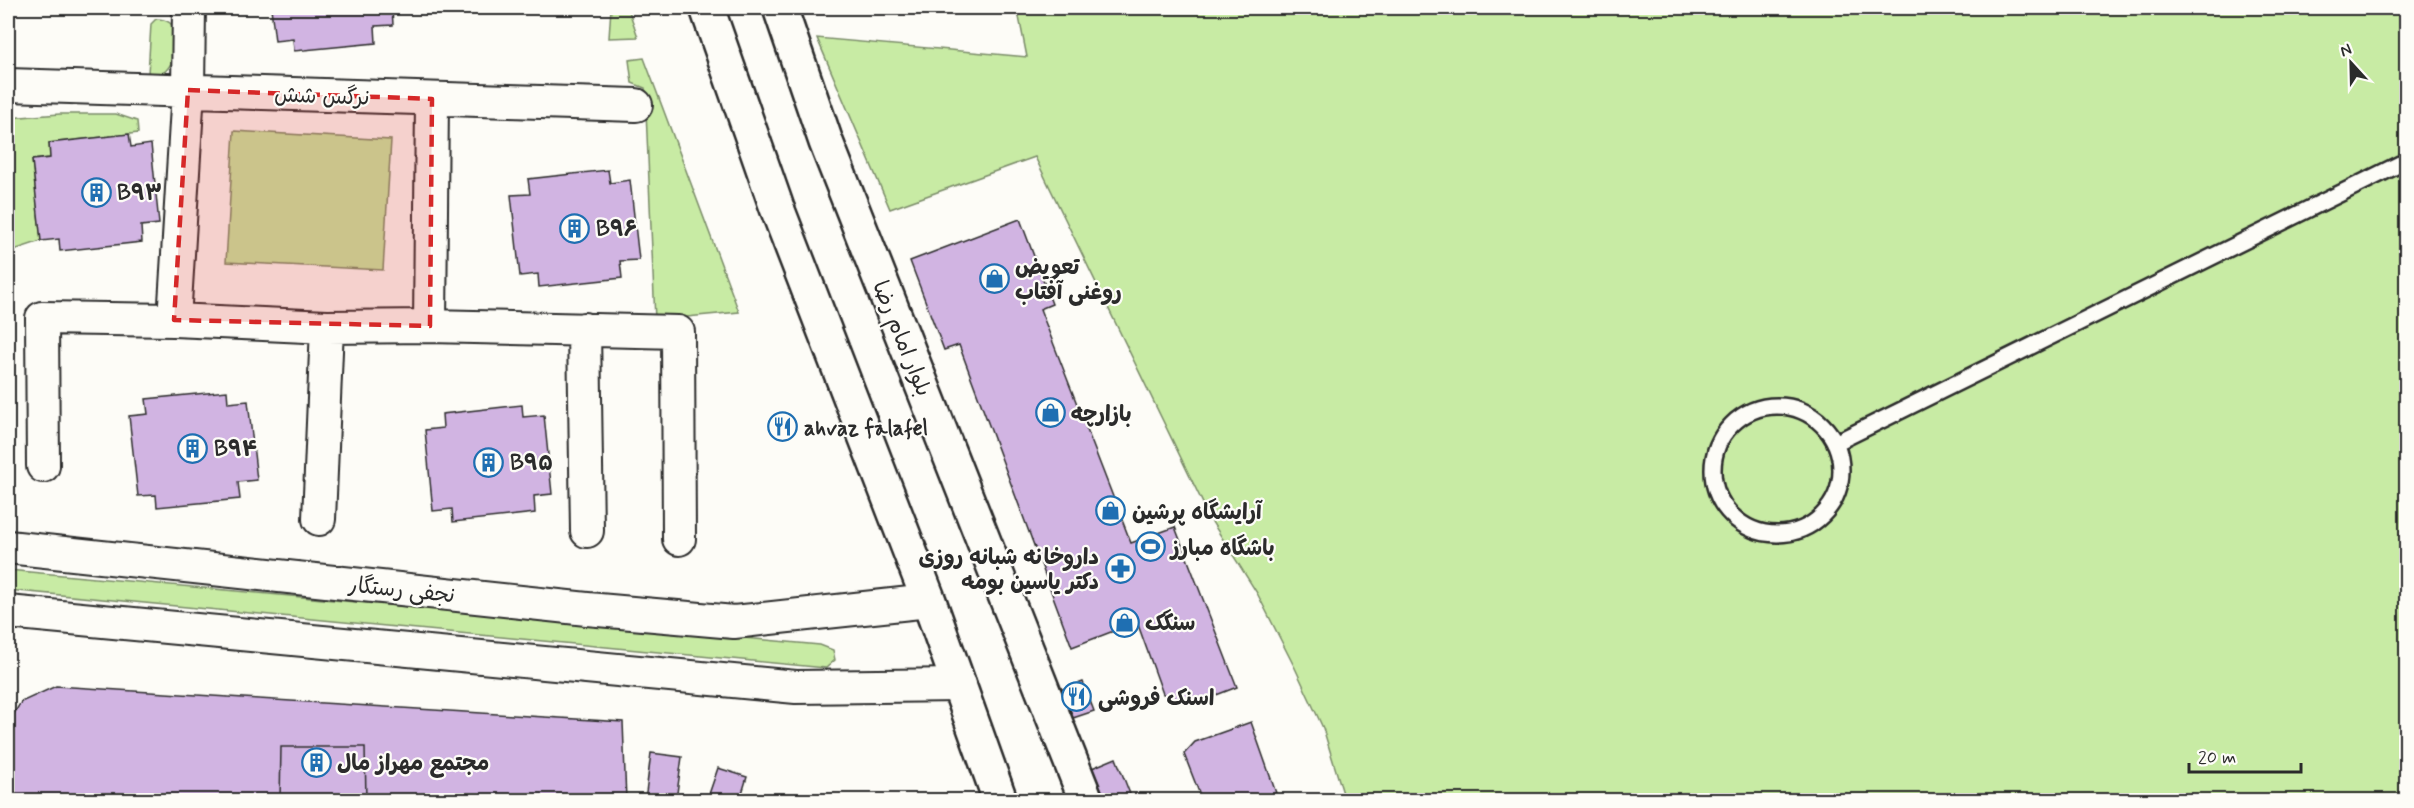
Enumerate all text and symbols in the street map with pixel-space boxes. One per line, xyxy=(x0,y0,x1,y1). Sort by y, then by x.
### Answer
north arrow xyxy=(2321,33,2381,93)
text: N xyxy=(2337,39,2355,62)
street label: نرگس شش xyxy=(274,81,370,113)
building icon: B۹۳ xyxy=(80,176,112,208)
place label: B۹۳ xyxy=(117,180,163,208)
building icon: B۹۶ xyxy=(559,212,591,244)
place label: B۹۶ xyxy=(596,216,637,244)
place label: تعویض روغنی آفتاب xyxy=(1015,254,1122,307)
shop icon: تعویض روغنی آفتاب xyxy=(978,263,1010,295)
street label: بلوار امام رضا xyxy=(864,277,937,401)
shop icon: بازارچه xyxy=(1034,397,1066,429)
place label: بازارچه xyxy=(1071,401,1132,429)
restaurant icon: ahvaz falafel xyxy=(767,411,799,443)
place label: ahvaz falafel xyxy=(804,415,928,443)
building icon: B۹۴ xyxy=(177,432,209,464)
place label: B۹۴ xyxy=(214,436,258,464)
building icon: B۹۵ xyxy=(473,446,505,478)
place label: B۹۵ xyxy=(510,450,553,478)
shop icon: آرایشگاه پرشین xyxy=(1095,495,1127,527)
place label: آرایشگاه پرشین xyxy=(1132,498,1263,527)
sports icon: باشگاه مبارز xyxy=(1134,531,1166,563)
place label: باشگاه مبارز xyxy=(1169,534,1275,563)
place label: داروخانه شبانه روزی دكتر ياسين بومه xyxy=(919,544,1099,597)
pharmacy icon: داروخانه شبانه روزی دكتر ياسين بومه xyxy=(1104,553,1136,585)
street label: نجفی رستگار xyxy=(346,571,456,610)
shop icon: سنگک xyxy=(1108,606,1140,638)
place label: سنگک xyxy=(1145,609,1196,638)
restaurant icon: اسنک فروشی xyxy=(1061,681,1093,713)
place label: اسنک فروشی xyxy=(1098,685,1214,713)
scale bar xyxy=(2189,736,2302,774)
building icon: مجتمع مهراز مال xyxy=(300,746,332,778)
text: 20 m xyxy=(2198,746,2236,770)
place label: مجتمع مهراز مال xyxy=(337,750,489,778)

